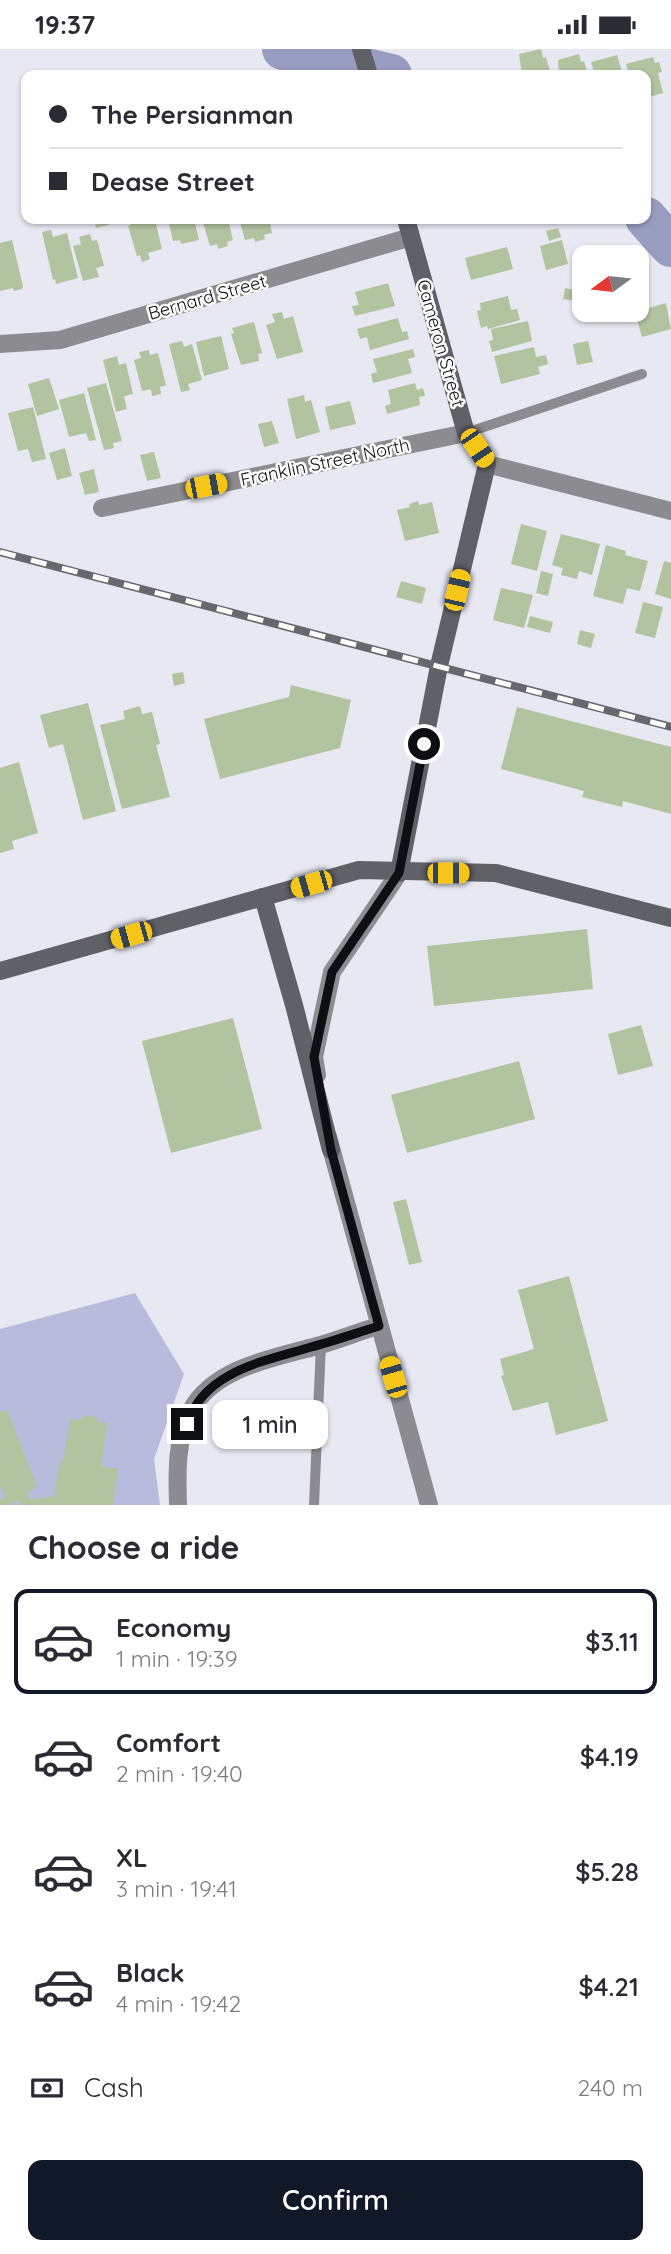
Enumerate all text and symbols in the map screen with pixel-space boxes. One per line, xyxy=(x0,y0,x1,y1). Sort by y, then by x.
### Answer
text: 19:37 xyxy=(35,8,95,41)
text: The Persianman xyxy=(91,98,293,131)
text: Dease Street xyxy=(91,165,255,198)
north arrow xyxy=(572,245,649,322)
map controls xyxy=(572,245,649,322)
street label: Bernard Street xyxy=(145,269,269,325)
street label: Cameron Street xyxy=(412,277,470,409)
car xyxy=(457,425,498,471)
street label: Franklin Street North xyxy=(238,433,412,491)
car xyxy=(184,472,229,500)
car xyxy=(443,567,472,613)
route start xyxy=(408,728,440,760)
car xyxy=(428,863,470,884)
car xyxy=(288,868,335,900)
car xyxy=(108,919,155,951)
car xyxy=(378,1354,409,1400)
callout: 1 min xyxy=(212,1399,327,1449)
route end xyxy=(171,1408,203,1440)
text: 1 min xyxy=(242,1410,298,1439)
text: Choose a ride xyxy=(28,1527,240,1567)
icon: car xyxy=(32,1610,95,1673)
text: Economy xyxy=(116,1611,231,1644)
text: $3.11 xyxy=(585,1625,639,1658)
text: 1 min · 19:39 xyxy=(116,1644,238,1673)
icon: car xyxy=(32,1725,95,1788)
text: Comfort xyxy=(116,1726,221,1759)
text: $4.19 xyxy=(580,1740,639,1773)
text: 2 min · 19:40 xyxy=(116,1759,243,1788)
icon: car xyxy=(32,1840,95,1903)
text: XL xyxy=(116,1841,148,1874)
text: $5.28 xyxy=(575,1855,639,1888)
text: 3 min · 19:41 xyxy=(116,1874,237,1903)
icon: car xyxy=(32,1955,95,2018)
text: Black xyxy=(116,1956,185,1989)
text: $4.21 xyxy=(579,1970,639,2003)
text: 4 min · 19:42 xyxy=(116,1989,241,2018)
icon: cash xyxy=(28,2069,66,2107)
text: Cash xyxy=(84,2071,144,2104)
text: 240 m xyxy=(578,2073,643,2102)
button: Confirm xyxy=(28,2160,643,2240)

